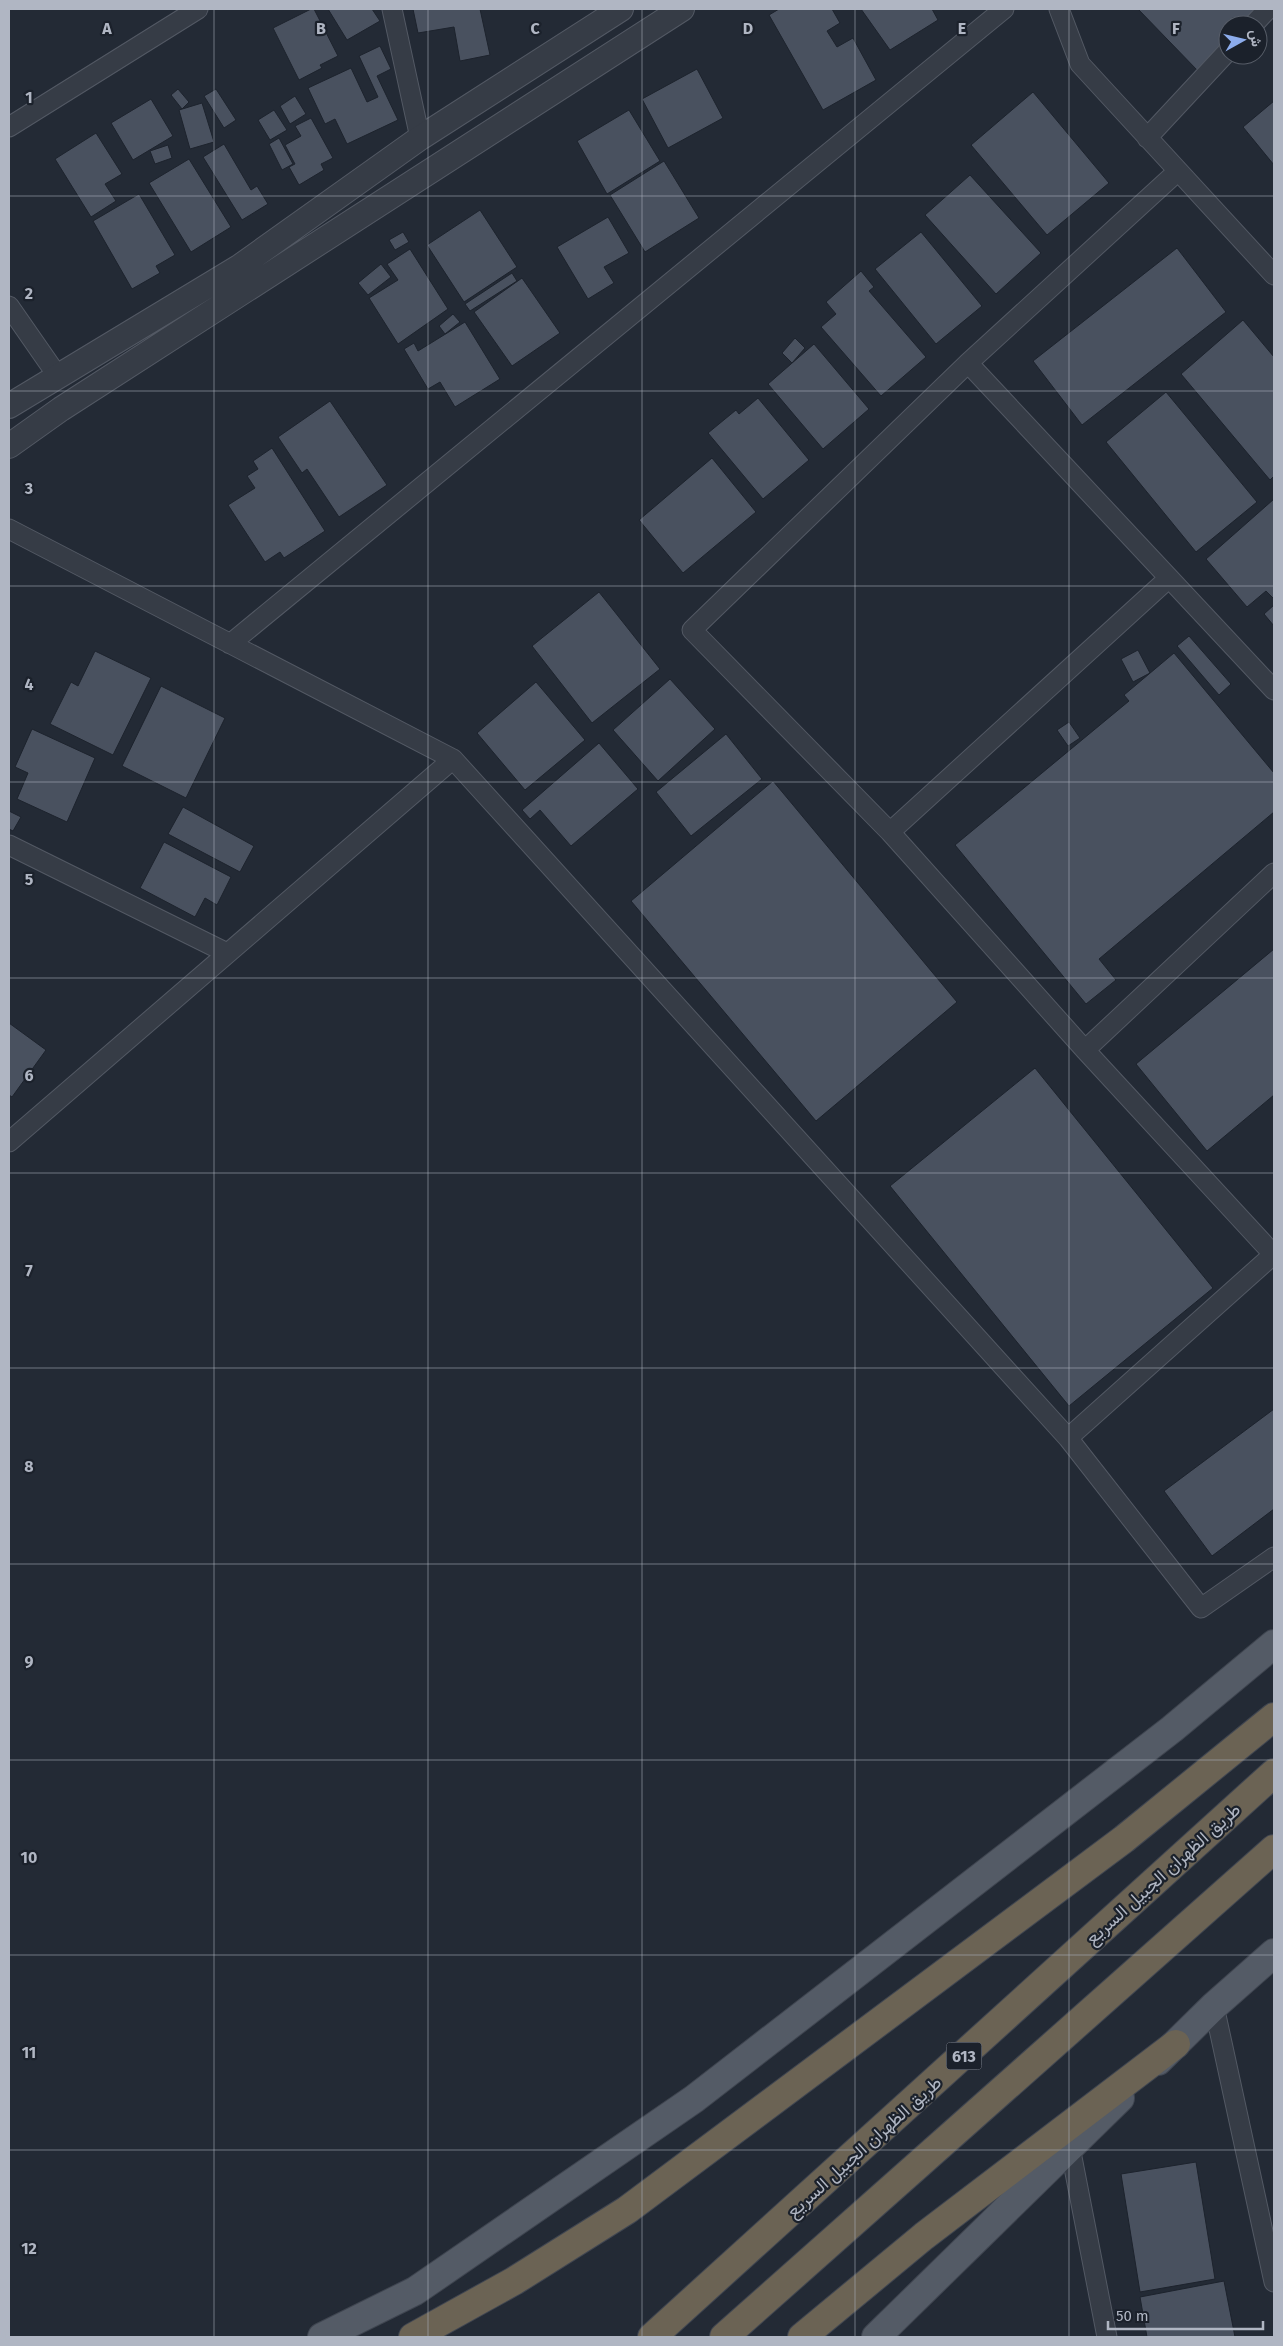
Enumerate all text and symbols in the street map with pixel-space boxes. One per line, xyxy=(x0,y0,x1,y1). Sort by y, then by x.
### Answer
north arrow xyxy=(1218,15,1268,65)
text: A xyxy=(101,19,112,38)
text: B xyxy=(316,19,326,38)
text: C xyxy=(530,19,540,38)
text: D xyxy=(743,19,753,38)
text: E xyxy=(958,19,966,38)
text: F xyxy=(1172,19,1180,38)
text: ش xyxy=(1246,29,1265,48)
text: 1 xyxy=(25,88,33,107)
text: 2 xyxy=(25,284,33,303)
text: 3 xyxy=(24,479,33,498)
text: 4 xyxy=(24,675,34,694)
text: 5 xyxy=(25,870,34,889)
text: 6 xyxy=(24,1066,34,1085)
text: 7 xyxy=(25,1261,33,1280)
text: 8 xyxy=(24,1457,34,1476)
text: 9 xyxy=(25,1652,34,1671)
street label: طريق الظهران الجبيل السريع xyxy=(1081,1799,1246,1950)
text: 10 xyxy=(21,1848,37,1867)
road number: 613 xyxy=(946,2042,982,2070)
text: 11 xyxy=(22,2043,36,2062)
street label: طريق الظهران الجبيل السريع xyxy=(782,2072,947,2223)
text: 12 xyxy=(21,2239,37,2258)
scale bar xyxy=(1108,2298,1263,2330)
text: 50 m xyxy=(1116,2307,1149,2325)

